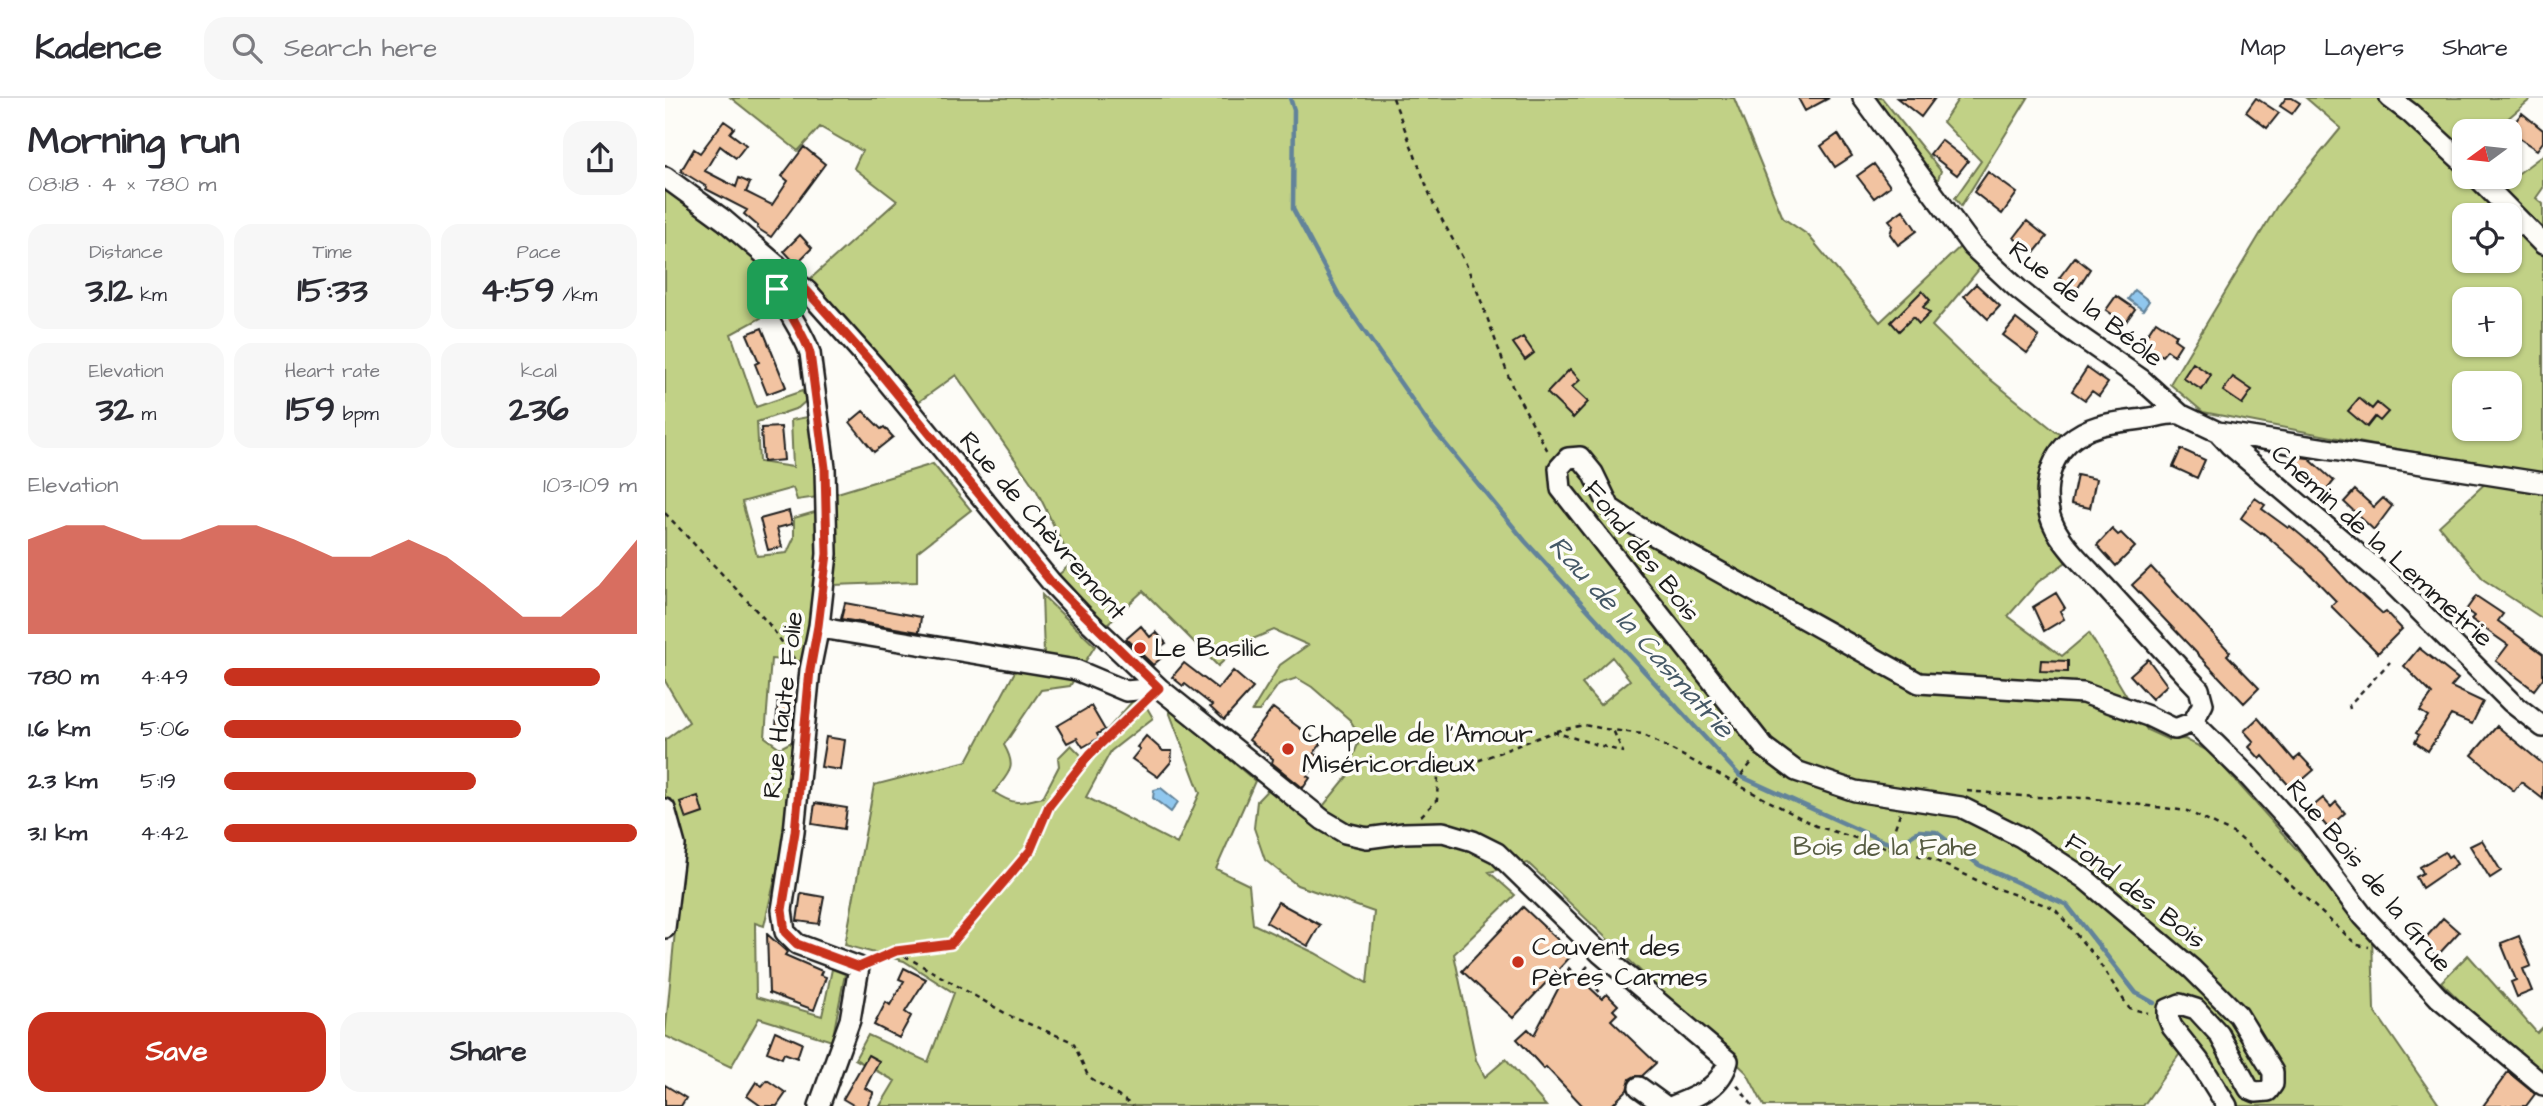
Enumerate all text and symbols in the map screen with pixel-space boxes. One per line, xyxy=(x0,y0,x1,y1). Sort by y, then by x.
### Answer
search box xyxy=(204,17,694,80)
text: Kadence xyxy=(35,25,162,71)
icon: search xyxy=(228,29,266,67)
text: Search here xyxy=(284,30,437,66)
text: Map xyxy=(2241,31,2286,65)
text: Layers xyxy=(2324,31,2404,65)
text: Share xyxy=(2442,31,2508,65)
text: Morning run xyxy=(28,116,240,168)
north arrow xyxy=(2452,119,2522,189)
map controls xyxy=(2452,119,2522,441)
button: share xyxy=(563,121,637,195)
text: 08:18 · 4 × 780 m xyxy=(28,168,216,200)
button: locate xyxy=(2452,203,2522,273)
street label: Rue de la Béôle xyxy=(2001,232,2171,376)
text: Distance xyxy=(89,239,163,266)
text: Time xyxy=(313,239,352,266)
text: Pace xyxy=(517,239,561,266)
pin xyxy=(747,259,807,319)
text: 3.12 xyxy=(86,266,133,315)
text: 15:33 xyxy=(297,266,368,315)
text: 4:59 xyxy=(480,266,555,315)
icon: arrive xyxy=(758,270,796,308)
text: km xyxy=(133,282,167,309)
text: /km xyxy=(555,282,597,309)
button: + xyxy=(2452,287,2522,357)
text: Elevation xyxy=(89,358,164,385)
text: Heart rate xyxy=(285,358,380,385)
text: kcal xyxy=(521,358,557,385)
button: − xyxy=(2452,371,2522,441)
text: 32 xyxy=(96,385,134,434)
text: 159 xyxy=(286,385,335,434)
text: 236 xyxy=(509,385,569,434)
text: m xyxy=(134,401,156,428)
text: bpm xyxy=(335,401,379,428)
street label: Rue de Chèvremont xyxy=(951,424,1136,629)
street label: Chemin de la Lemmetrie xyxy=(2263,436,2501,656)
text: Elevation xyxy=(28,469,119,501)
text: 103–109 m xyxy=(543,469,637,501)
street label: Fond des Bois xyxy=(1575,473,1709,629)
water label: Rau de la Casmatrie xyxy=(1539,527,1744,748)
street label: Rue Haute Folie xyxy=(754,609,812,801)
place label: Le Basilic xyxy=(1154,630,1270,666)
marker: Le Basilic xyxy=(1132,640,1148,656)
text: 780 m xyxy=(28,661,99,693)
text: 4:49 xyxy=(140,661,188,693)
text: 1.6 km xyxy=(28,713,90,745)
text: 5:06 xyxy=(140,713,189,745)
place label: Chapelle de l'Amour Miséricordieux xyxy=(1302,716,1533,782)
marker: Chapelle de l'Amour Miséricordieux xyxy=(1280,741,1296,757)
text: 2.3 km xyxy=(28,765,97,797)
text: 5:19 xyxy=(140,765,176,797)
street label: Rue Bois de la Grue xyxy=(2277,772,2461,980)
text: 3.1 km xyxy=(28,817,87,849)
text: 4:42 xyxy=(140,817,188,849)
street label: Fond des Bois xyxy=(2057,824,2213,958)
park label: Bois de la Fahe xyxy=(1793,829,1977,865)
place label: Couvent des Pères Carmes xyxy=(1532,929,1708,995)
marker: Couvent des Pères Carmes xyxy=(1510,954,1526,970)
button: Save xyxy=(28,1012,326,1092)
button: Share xyxy=(340,1012,637,1092)

